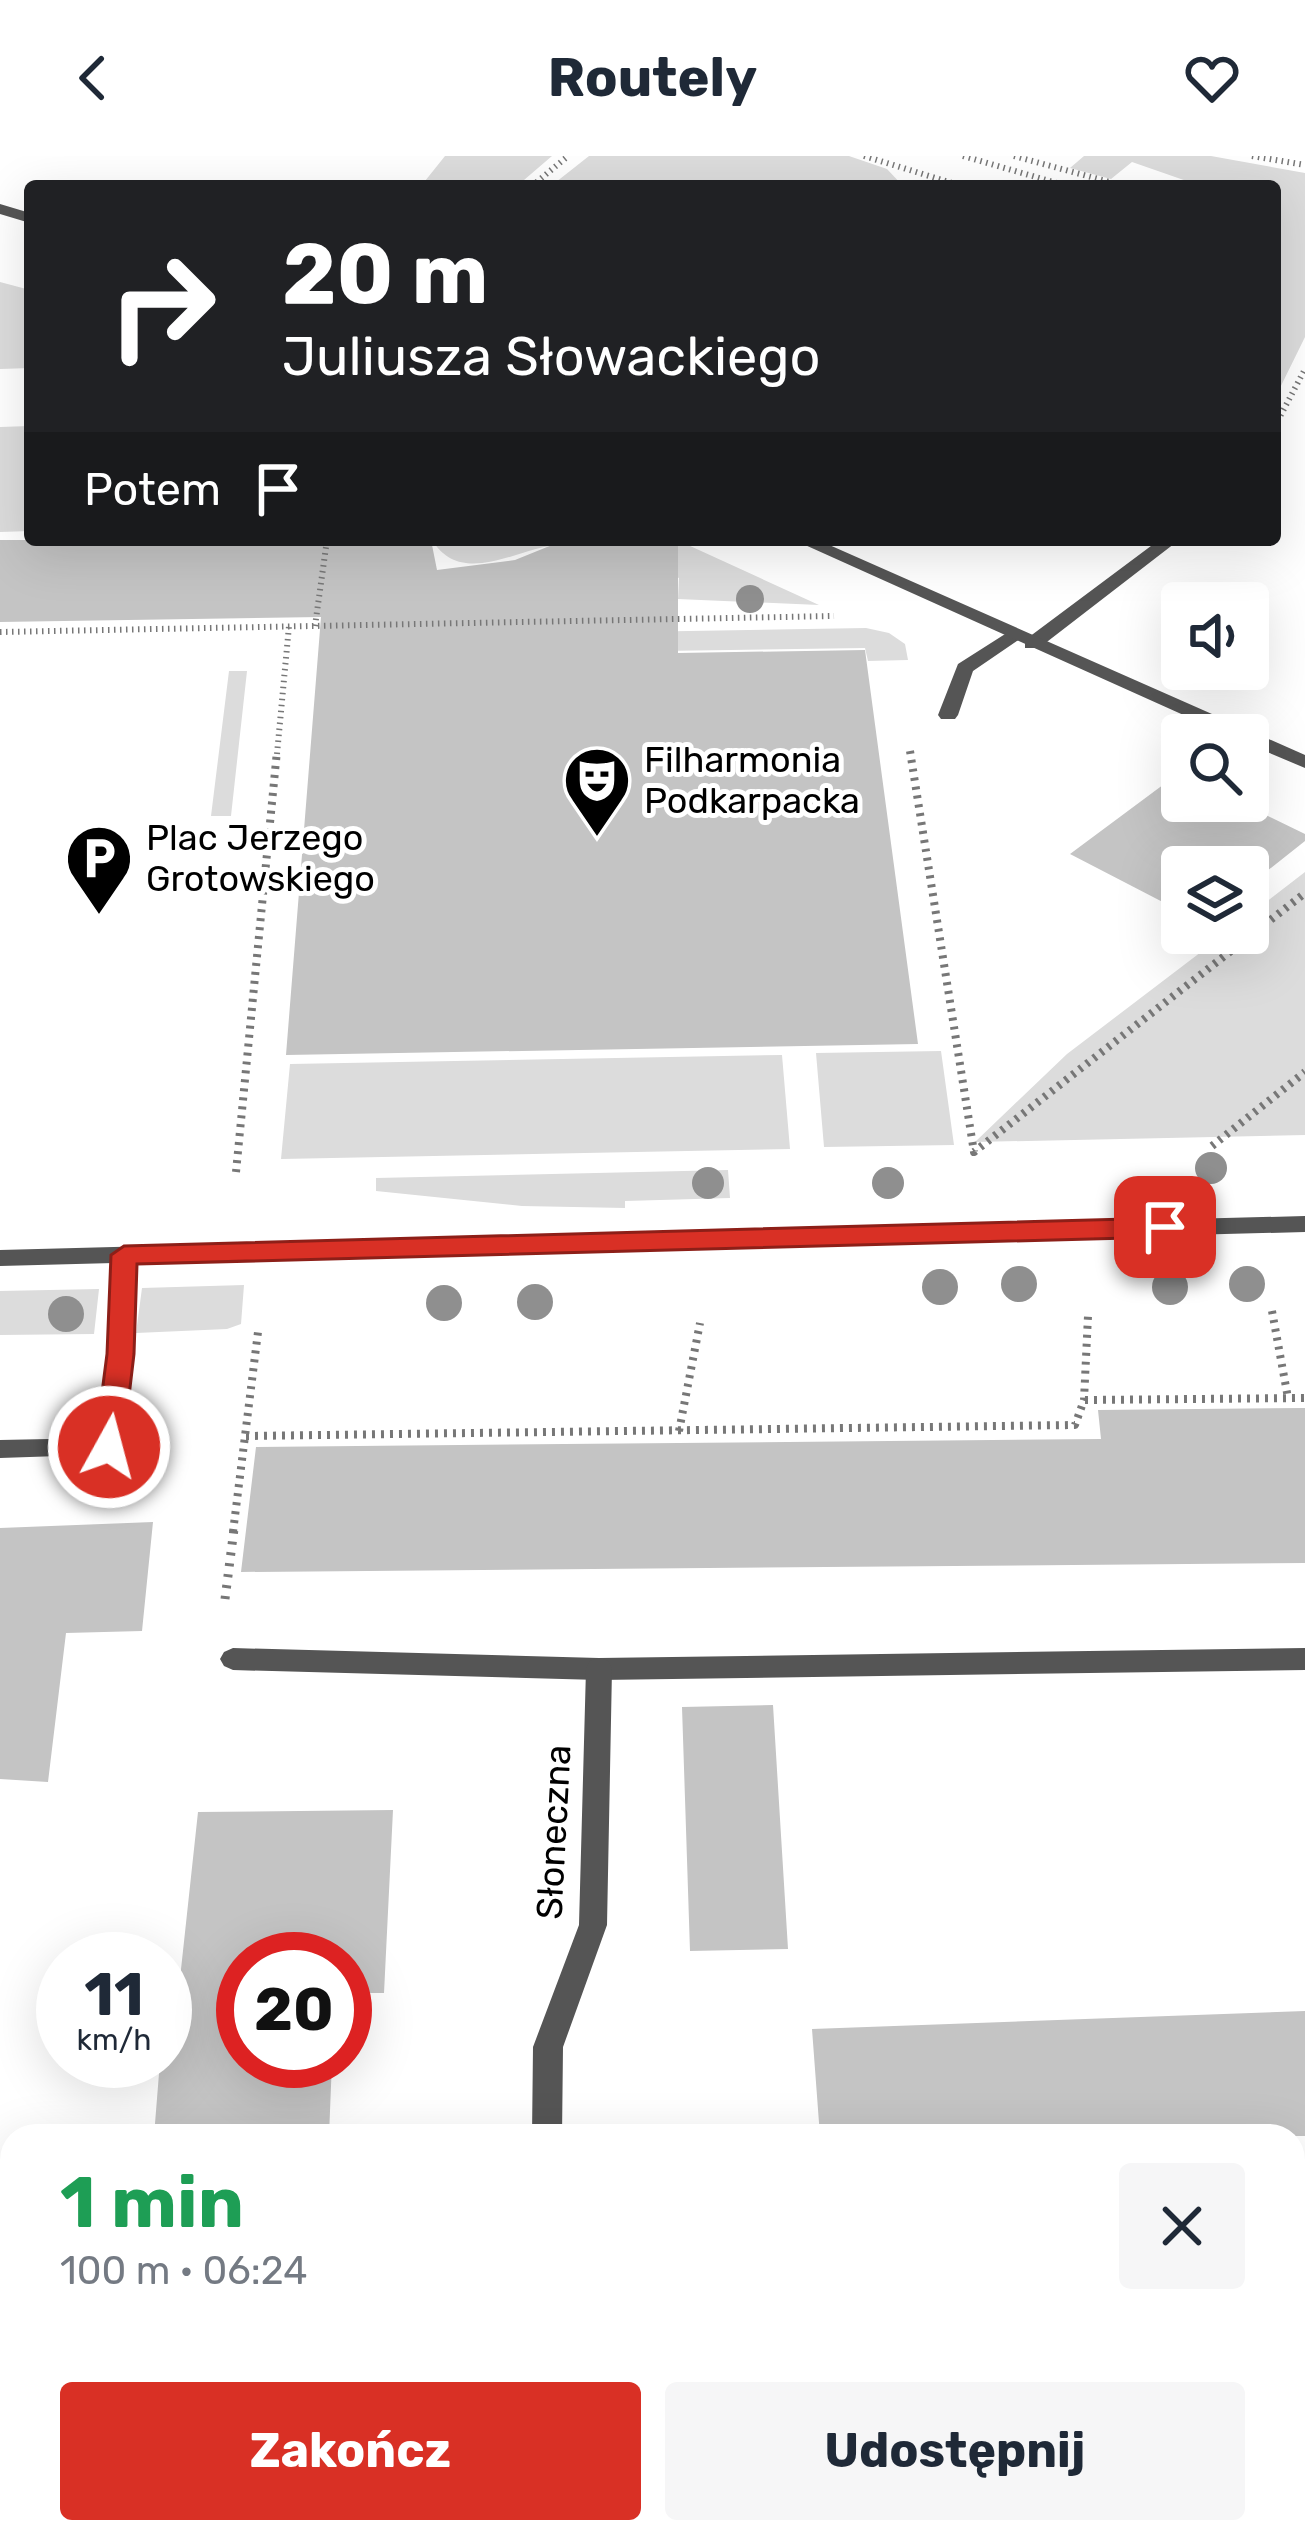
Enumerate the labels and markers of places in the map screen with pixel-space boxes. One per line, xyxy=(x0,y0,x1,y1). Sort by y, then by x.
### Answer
place label: Filharmonia Podkarpacka xyxy=(644,738,860,822)
theatre icon: Filharmonia Podkarpacka xyxy=(562,745,632,839)
place label: Plac Jerzego Grotowskiego xyxy=(146,816,375,900)
parking icon: Plac Jerzego Grotowskiego xyxy=(64,823,134,917)
pin xyxy=(1114,1176,1216,1278)

